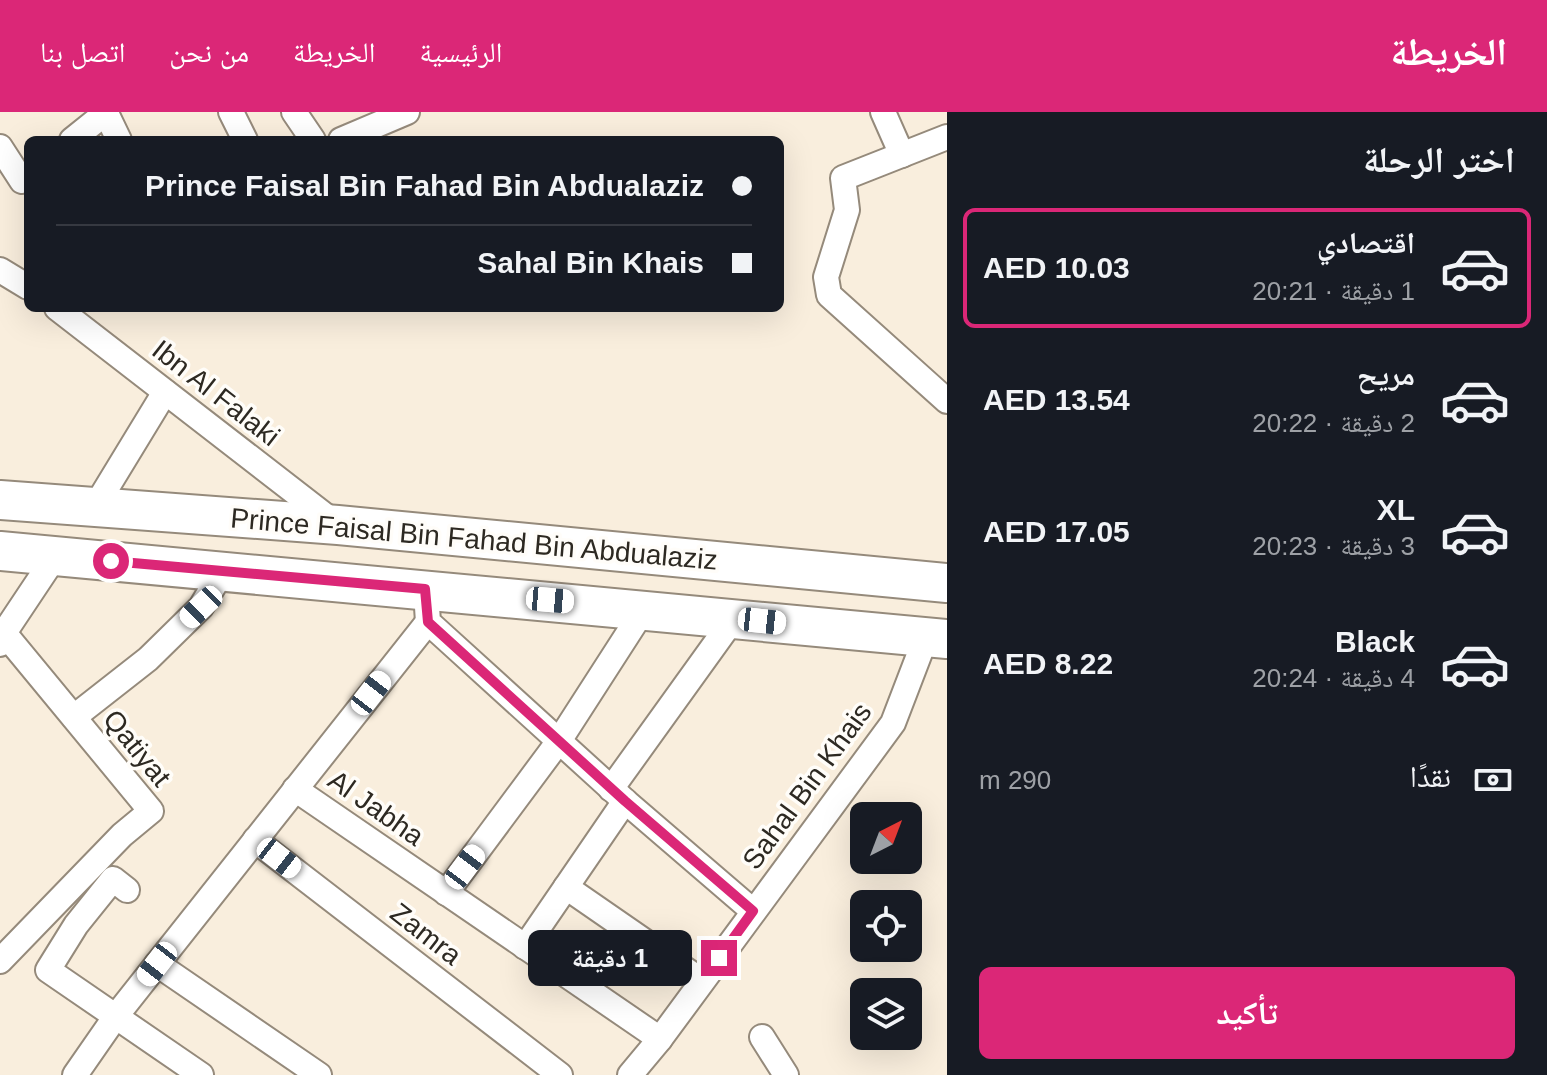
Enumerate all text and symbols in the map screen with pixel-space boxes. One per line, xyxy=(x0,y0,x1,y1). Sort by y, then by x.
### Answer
text: الخريطة xyxy=(1390,31,1507,73)
text: اتصل بنا xyxy=(40,37,125,68)
text: من نحن xyxy=(169,37,249,68)
text: الخريطة xyxy=(293,37,375,68)
text: الرئيسية xyxy=(419,37,502,68)
text: اختر الرحلة xyxy=(1363,139,1515,180)
text: Prince Faisal Bin Fahad Bin Abdualaziz xyxy=(145,169,704,202)
text: اقتصادي xyxy=(1317,226,1415,259)
icon: car xyxy=(1439,232,1511,304)
text: Sahal Bin Khais xyxy=(477,246,704,279)
text: AED 10.03 xyxy=(983,251,1130,284)
text: 1 دقيقة · 20:21 xyxy=(1252,276,1415,306)
street label: Ibn Al Falaki xyxy=(146,334,286,452)
text: مريح xyxy=(1357,358,1415,391)
icon: car xyxy=(1439,364,1511,436)
text: AED 13.54 xyxy=(983,383,1130,416)
text: 2 دقيقة · 20:22 xyxy=(1252,408,1415,438)
text: XL xyxy=(1377,493,1415,526)
icon: car xyxy=(1439,496,1511,568)
street label: Prince Faisal Bin Fahad Bin Abdualaziz xyxy=(229,502,719,576)
text: AED 17.05 xyxy=(983,515,1130,548)
text: 3 دقيقة · 20:23 xyxy=(1252,531,1415,561)
route start xyxy=(93,543,129,579)
car xyxy=(175,582,227,632)
car xyxy=(525,586,575,614)
car xyxy=(737,607,787,635)
text: Black xyxy=(1335,625,1415,658)
icon: car xyxy=(1439,628,1511,700)
text: AED 8.22 xyxy=(983,647,1113,680)
text: 4 دقيقة · 20:24 xyxy=(1252,663,1415,693)
car xyxy=(347,667,395,719)
street label: Sahal Bin Khais xyxy=(736,697,878,875)
street label: Qatiyat xyxy=(97,704,177,792)
icon: cash xyxy=(1471,758,1515,802)
text: نقدًا xyxy=(1410,760,1451,793)
street label: Al Jabha xyxy=(322,764,430,852)
text: 290 m xyxy=(979,765,1051,795)
north arrow xyxy=(850,802,922,874)
map controls xyxy=(850,802,922,1050)
car xyxy=(253,834,305,882)
car xyxy=(441,841,489,893)
button: locate xyxy=(850,890,922,962)
street label: Zamra xyxy=(385,897,468,971)
callout: 1 دقيقة xyxy=(527,930,691,986)
car xyxy=(133,938,181,990)
route end xyxy=(701,940,737,976)
text: 1 دقيقة xyxy=(572,943,648,973)
button: تأكيد xyxy=(979,967,1515,1059)
button: layers xyxy=(850,978,922,1050)

